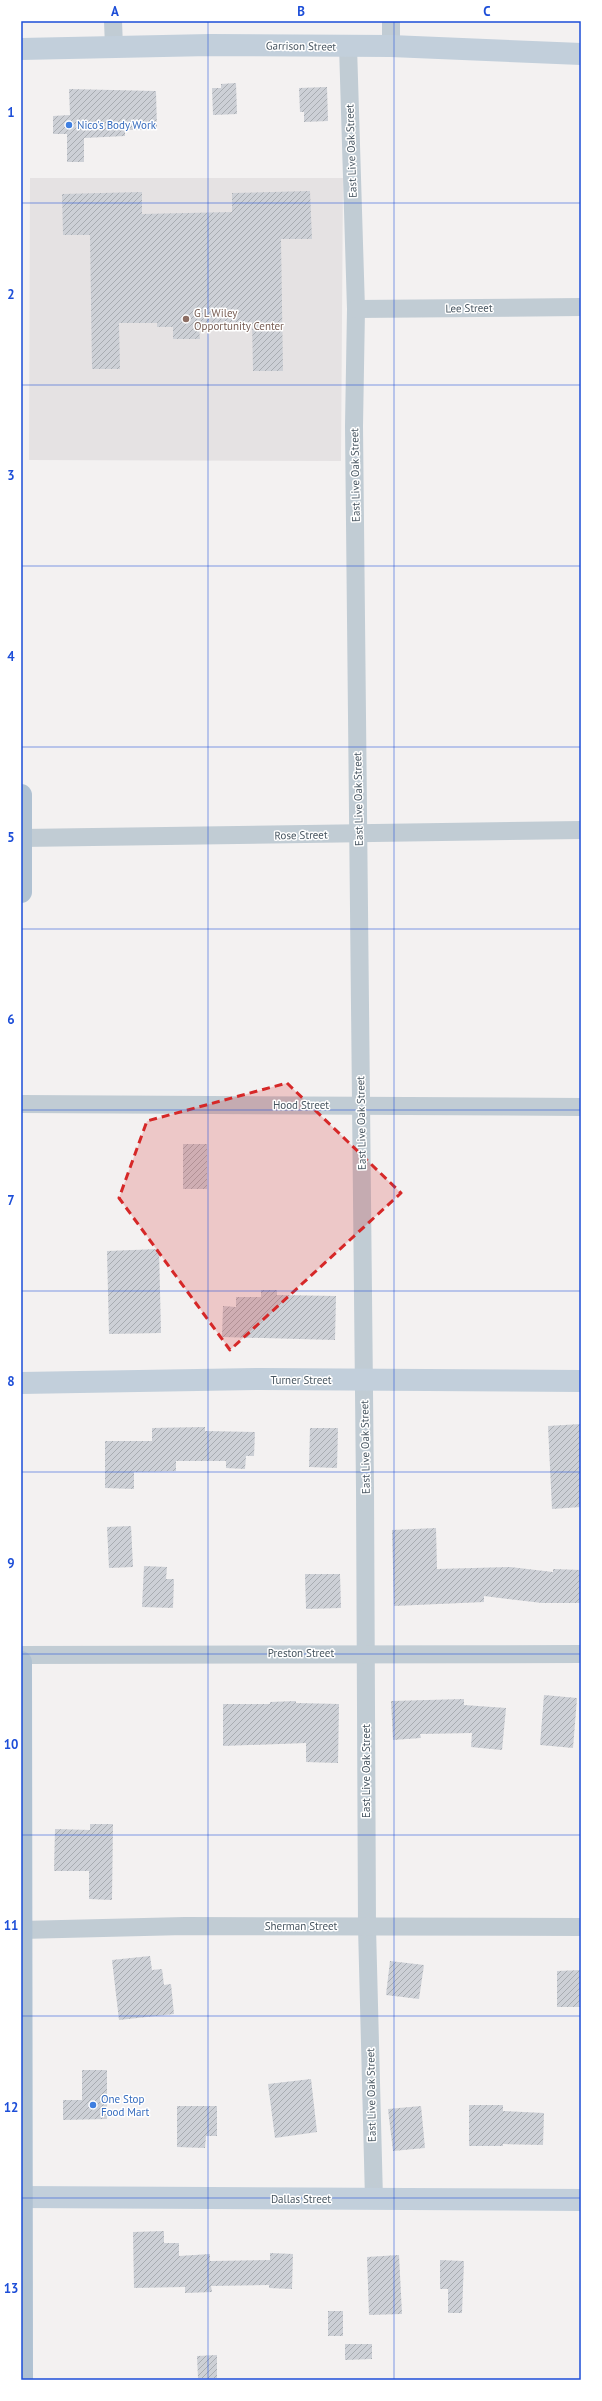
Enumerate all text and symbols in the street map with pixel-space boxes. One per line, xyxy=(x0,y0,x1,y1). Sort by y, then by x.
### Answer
text: A xyxy=(111,3,119,20)
text: B xyxy=(297,3,305,20)
text: C xyxy=(483,3,491,20)
street label: Garrison Street xyxy=(266,38,336,54)
text: 1 xyxy=(7,104,15,121)
street label: East Live Oak Street xyxy=(342,104,360,198)
place label: Nico's Body Work xyxy=(77,118,157,132)
marker: Nico's Body Work xyxy=(64,120,74,130)
text: 2 xyxy=(7,286,15,303)
street label: Lee Street xyxy=(445,301,493,315)
place label: G L Wiley Opportunity Center xyxy=(194,306,284,333)
marker: G L Wiley Opportunity Center xyxy=(181,314,191,324)
street label: East Live Oak Street xyxy=(347,428,363,522)
text: 3 xyxy=(7,467,15,484)
text: 4 xyxy=(7,648,15,665)
street label: East Live Oak Street xyxy=(350,752,366,846)
street label: Rose Street xyxy=(274,828,328,842)
text: 5 xyxy=(7,829,15,846)
text: 6 xyxy=(7,1011,15,1028)
street label: East Live Oak Street xyxy=(353,1076,369,1170)
street label: Hood Street xyxy=(273,1098,329,1112)
text: 7 xyxy=(7,1192,15,1209)
text: 8 xyxy=(7,1373,15,1390)
street label: Turner Street xyxy=(271,1373,332,1387)
street label: East Live Oak Street xyxy=(357,1400,373,1494)
text: 9 xyxy=(7,1555,15,1572)
street label: Preston Street xyxy=(268,1646,334,1660)
street label: East Live Oak Street xyxy=(359,1724,373,1818)
text: 10 xyxy=(4,1736,18,1753)
text: 11 xyxy=(4,1917,18,1934)
street label: Sherman Street xyxy=(265,1919,338,1933)
street label: East Live Oak Street xyxy=(363,2048,379,2142)
place label: One Stop Food Mart xyxy=(101,2092,150,2119)
text: 12 xyxy=(4,2099,18,2116)
marker: One Stop Food Mart xyxy=(88,2100,98,2110)
street label: Dallas Street xyxy=(271,2192,331,2206)
text: 13 xyxy=(4,2280,18,2297)

